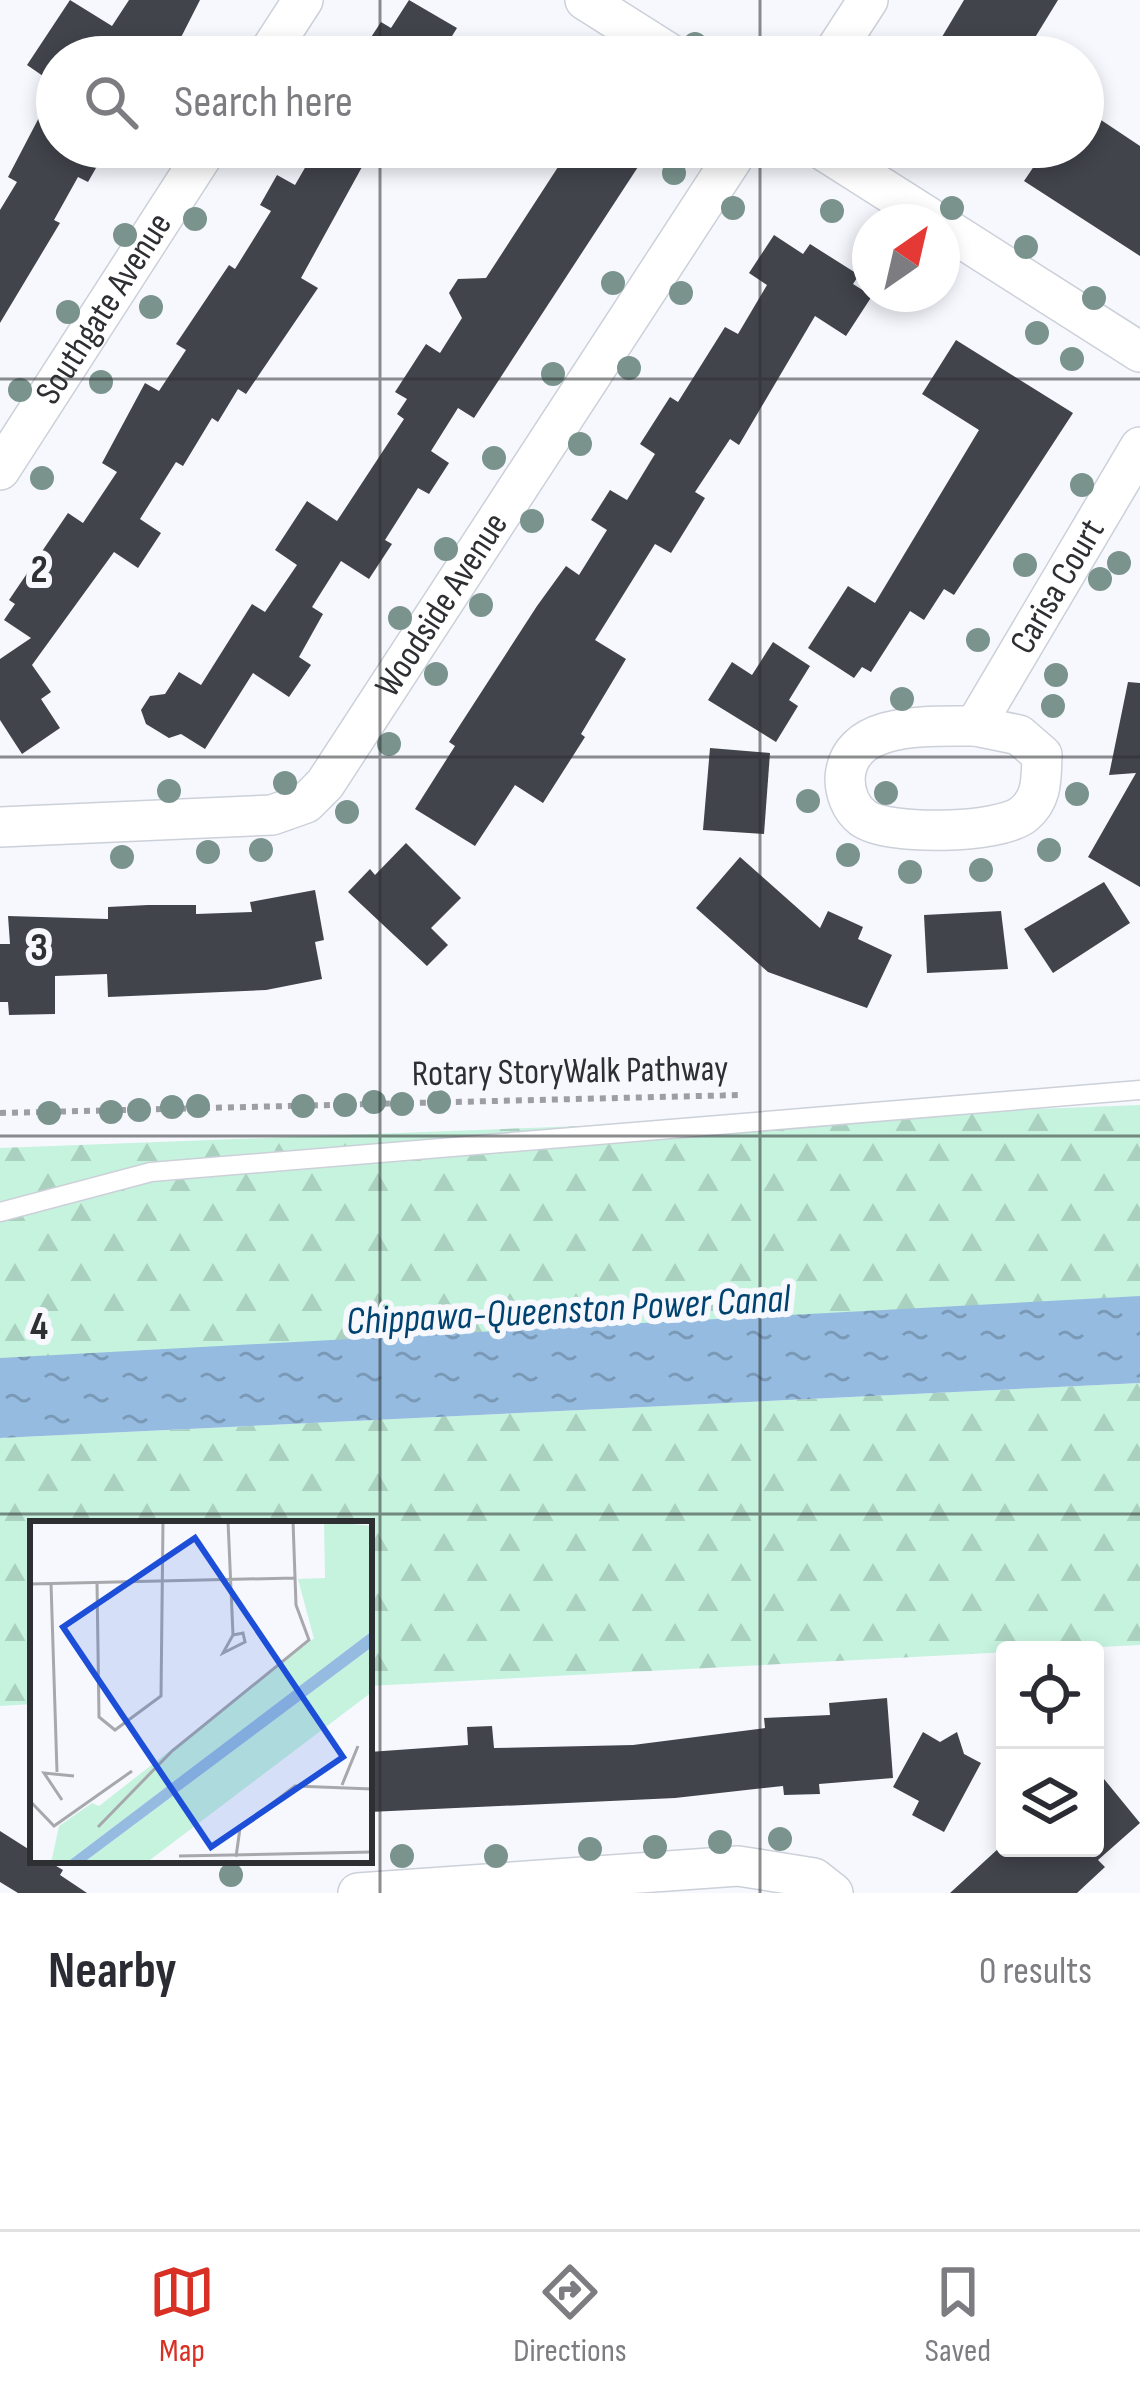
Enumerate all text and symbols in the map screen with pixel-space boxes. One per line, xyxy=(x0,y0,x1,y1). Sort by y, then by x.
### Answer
search box xyxy=(36,36,1104,168)
icon: search xyxy=(78,69,144,135)
text: Search here xyxy=(174,75,353,130)
north arrow xyxy=(852,204,960,312)
street label: Southgate Avenue xyxy=(27,205,181,412)
street label: Woodside Avenue xyxy=(366,505,517,705)
street label: Carisa Court xyxy=(1001,511,1114,662)
text: 2 xyxy=(30,547,48,594)
text: 3 xyxy=(30,925,48,972)
street label: Rotary StoryWalk Pathway xyxy=(412,1048,729,1096)
water label: Chippawa-Queenston Power Canal xyxy=(345,1276,792,1346)
text: 4 xyxy=(30,1304,48,1351)
inset map xyxy=(30,1521,372,1863)
map controls xyxy=(996,1641,1104,1857)
button: locate xyxy=(996,1641,1104,1749)
button: layers xyxy=(996,1749,1104,1857)
text: Nearby xyxy=(48,1941,177,2002)
text: 0 results xyxy=(979,1948,1092,1995)
tab: Map xyxy=(149,2259,215,2371)
tab: Directions xyxy=(513,2259,627,2371)
tab: Saved xyxy=(925,2259,991,2371)

